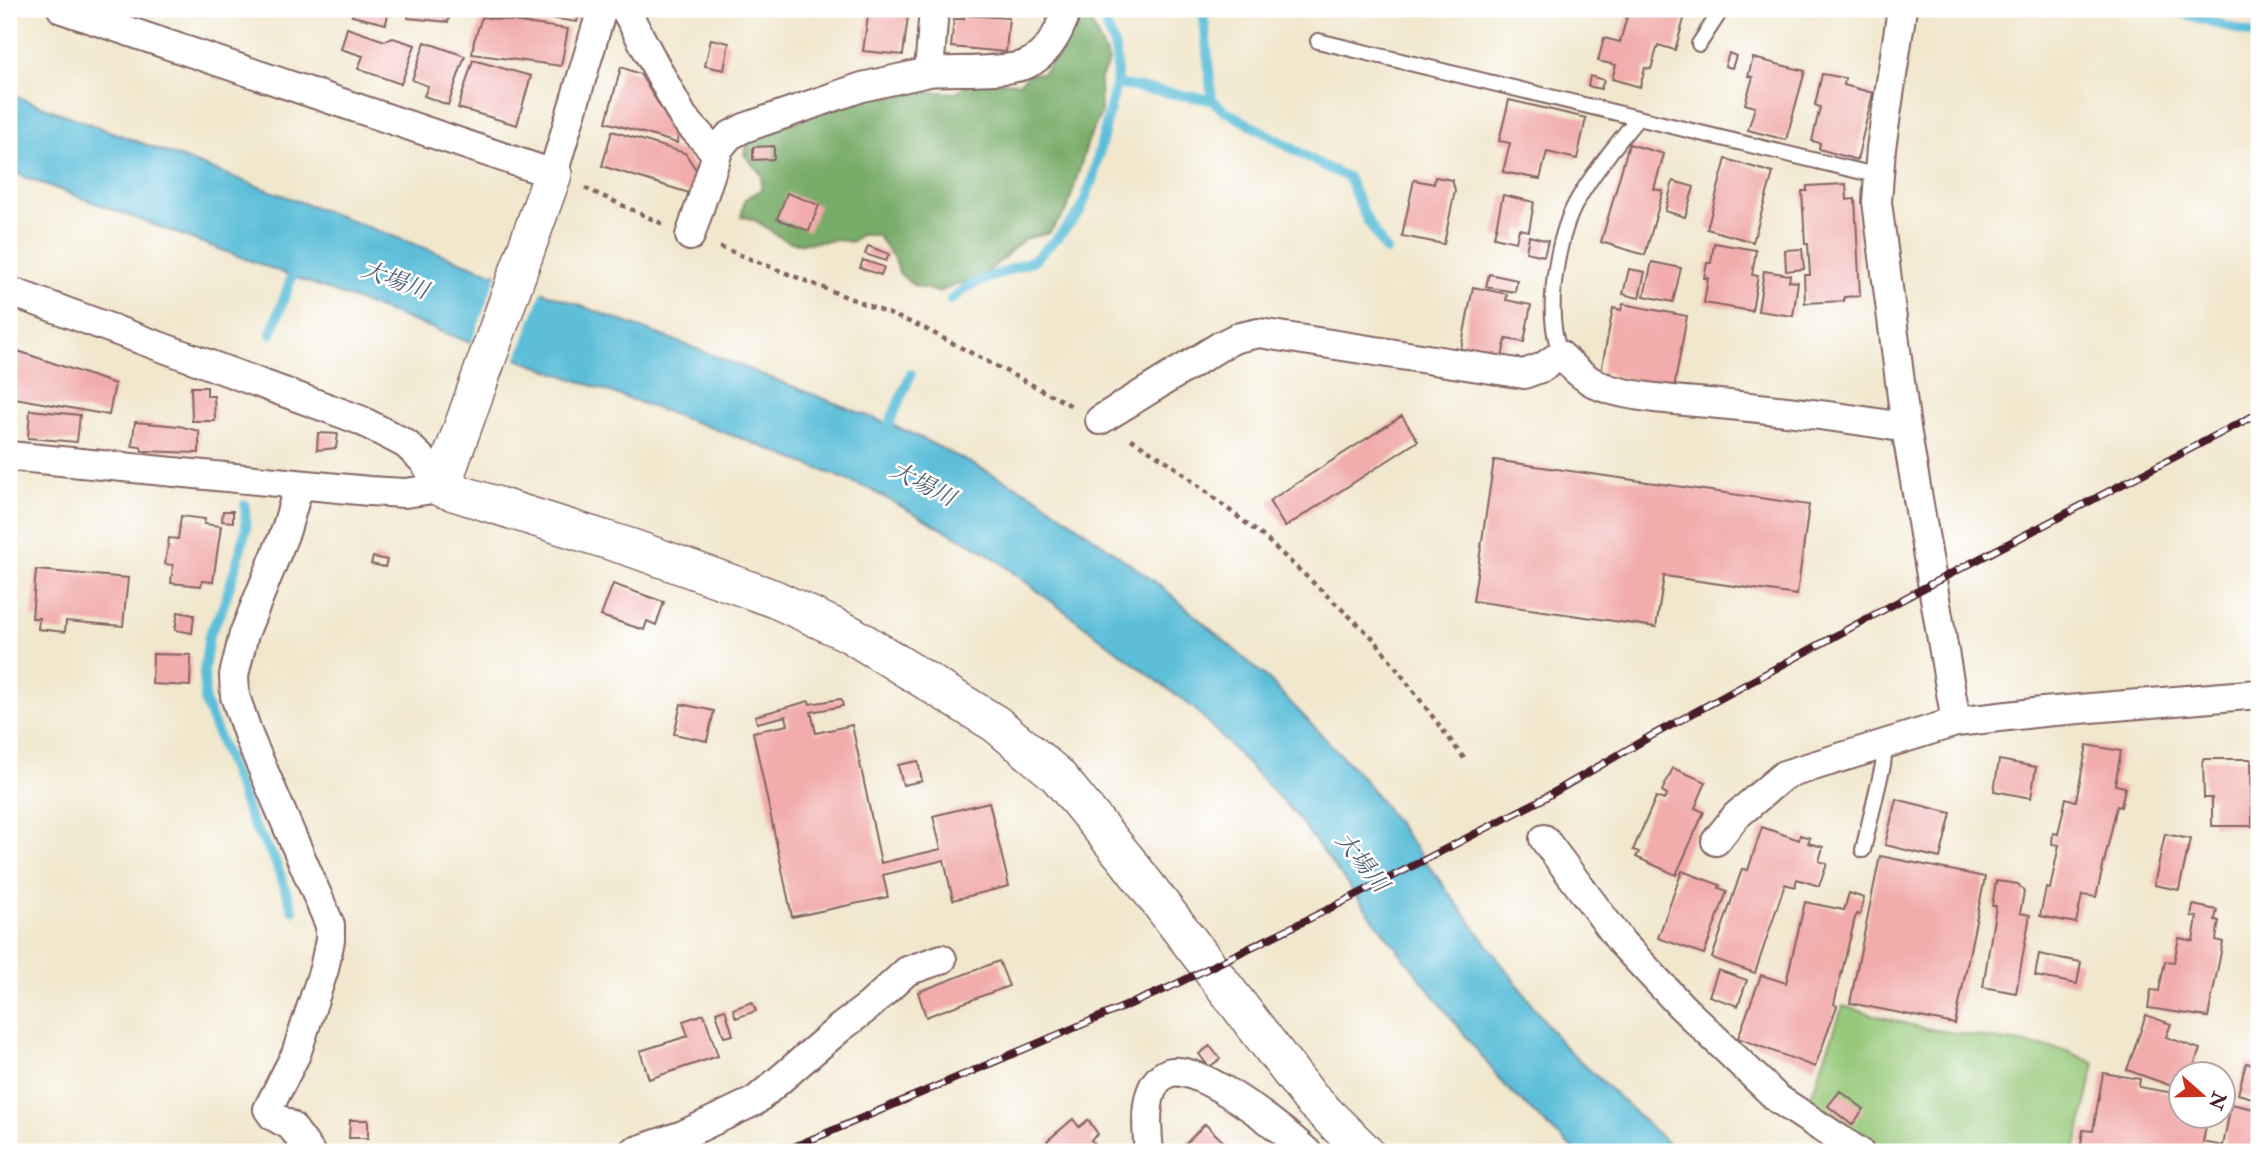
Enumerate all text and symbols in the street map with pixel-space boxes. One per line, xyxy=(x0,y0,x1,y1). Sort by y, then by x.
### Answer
water label: 大場川 xyxy=(358,255,435,306)
water label: 大場川 xyxy=(886,455,963,514)
water label: 大場川 xyxy=(1329,826,1397,900)
north arrow xyxy=(2166,1060,2236,1130)
text: N xyxy=(2203,1087,2232,1113)

